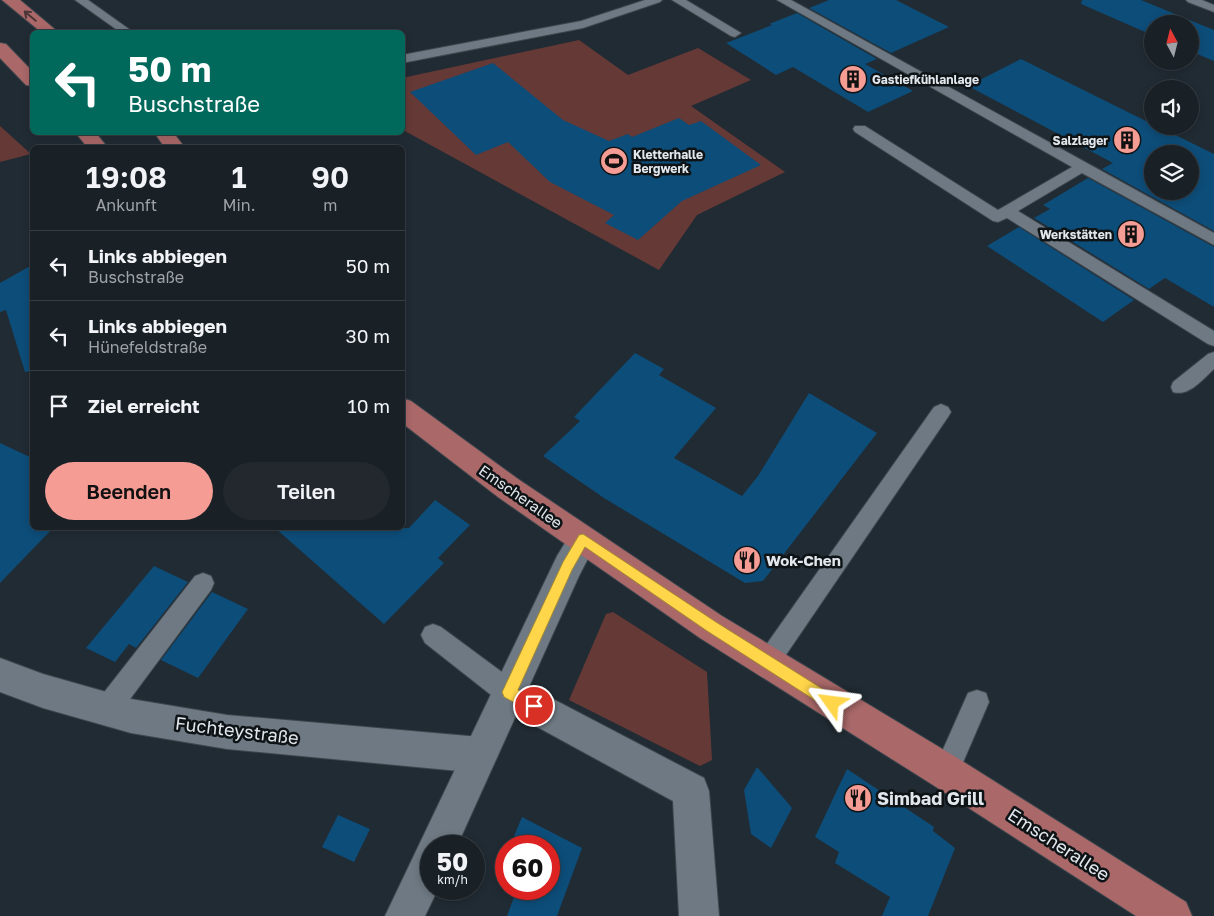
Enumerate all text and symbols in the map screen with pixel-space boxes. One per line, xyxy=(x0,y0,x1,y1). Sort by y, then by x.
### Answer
one-way arrow xyxy=(24,11,37,22)
north arrow xyxy=(1144,15,1199,70)
map controls xyxy=(1144,15,1199,200)
text: 50 m xyxy=(128,48,211,90)
icon: left xyxy=(45,50,110,115)
building icon: Gastiefkühlanlage xyxy=(838,64,868,94)
place label: Gastiefkühlanlage xyxy=(872,72,979,87)
button: sound xyxy=(1144,80,1199,135)
text: Buschstraße xyxy=(128,90,260,117)
building icon: Salzlager xyxy=(1112,125,1142,155)
place label: Salzlager xyxy=(1053,133,1108,148)
button: layers xyxy=(1144,145,1199,200)
sports icon: Kletterhalle Bergwerk xyxy=(599,146,629,176)
place label: Kletterhalle Bergwerk xyxy=(633,147,703,176)
text: 19:08 xyxy=(86,159,167,195)
text: 1 xyxy=(232,159,247,195)
text: 90 xyxy=(311,159,349,195)
text: Ankunft xyxy=(96,195,157,215)
text: Min. xyxy=(223,195,255,215)
text: m xyxy=(323,195,337,215)
building icon: Werkstätten xyxy=(1116,219,1146,249)
place label: Werkstätten xyxy=(1040,227,1112,242)
text: Links abbiegen xyxy=(88,244,227,267)
icon: left xyxy=(45,252,73,280)
text: 50 m xyxy=(346,254,390,277)
text: Buschstraße xyxy=(88,267,184,287)
text: Links abbiegen xyxy=(88,314,227,337)
icon: left xyxy=(45,322,73,350)
text: 30 m xyxy=(346,324,390,347)
text: Hünefeldstraße xyxy=(88,337,207,357)
icon: arrive xyxy=(45,392,73,420)
text: Ziel erreicht xyxy=(88,394,200,417)
text: 10 m xyxy=(347,394,390,417)
street label: Emscherallee xyxy=(476,461,566,532)
button: Beenden xyxy=(45,462,213,520)
button: Teilen xyxy=(223,462,390,520)
restaurant icon: Wok-Chen xyxy=(732,545,762,575)
place label: Wok-Chen xyxy=(766,551,841,569)
position arrow xyxy=(805,676,857,728)
pin xyxy=(513,685,555,727)
icon: arrive xyxy=(520,692,548,720)
street label: Fuchteystraße xyxy=(174,712,300,748)
restaurant icon: Simbad Grill xyxy=(843,783,873,813)
place label: Simbad Grill xyxy=(877,787,984,809)
street label: Emscherallee xyxy=(1004,803,1114,885)
speed limit sign: 60 xyxy=(495,835,560,900)
text: 50 xyxy=(437,846,468,877)
text: km/h xyxy=(437,872,468,887)

